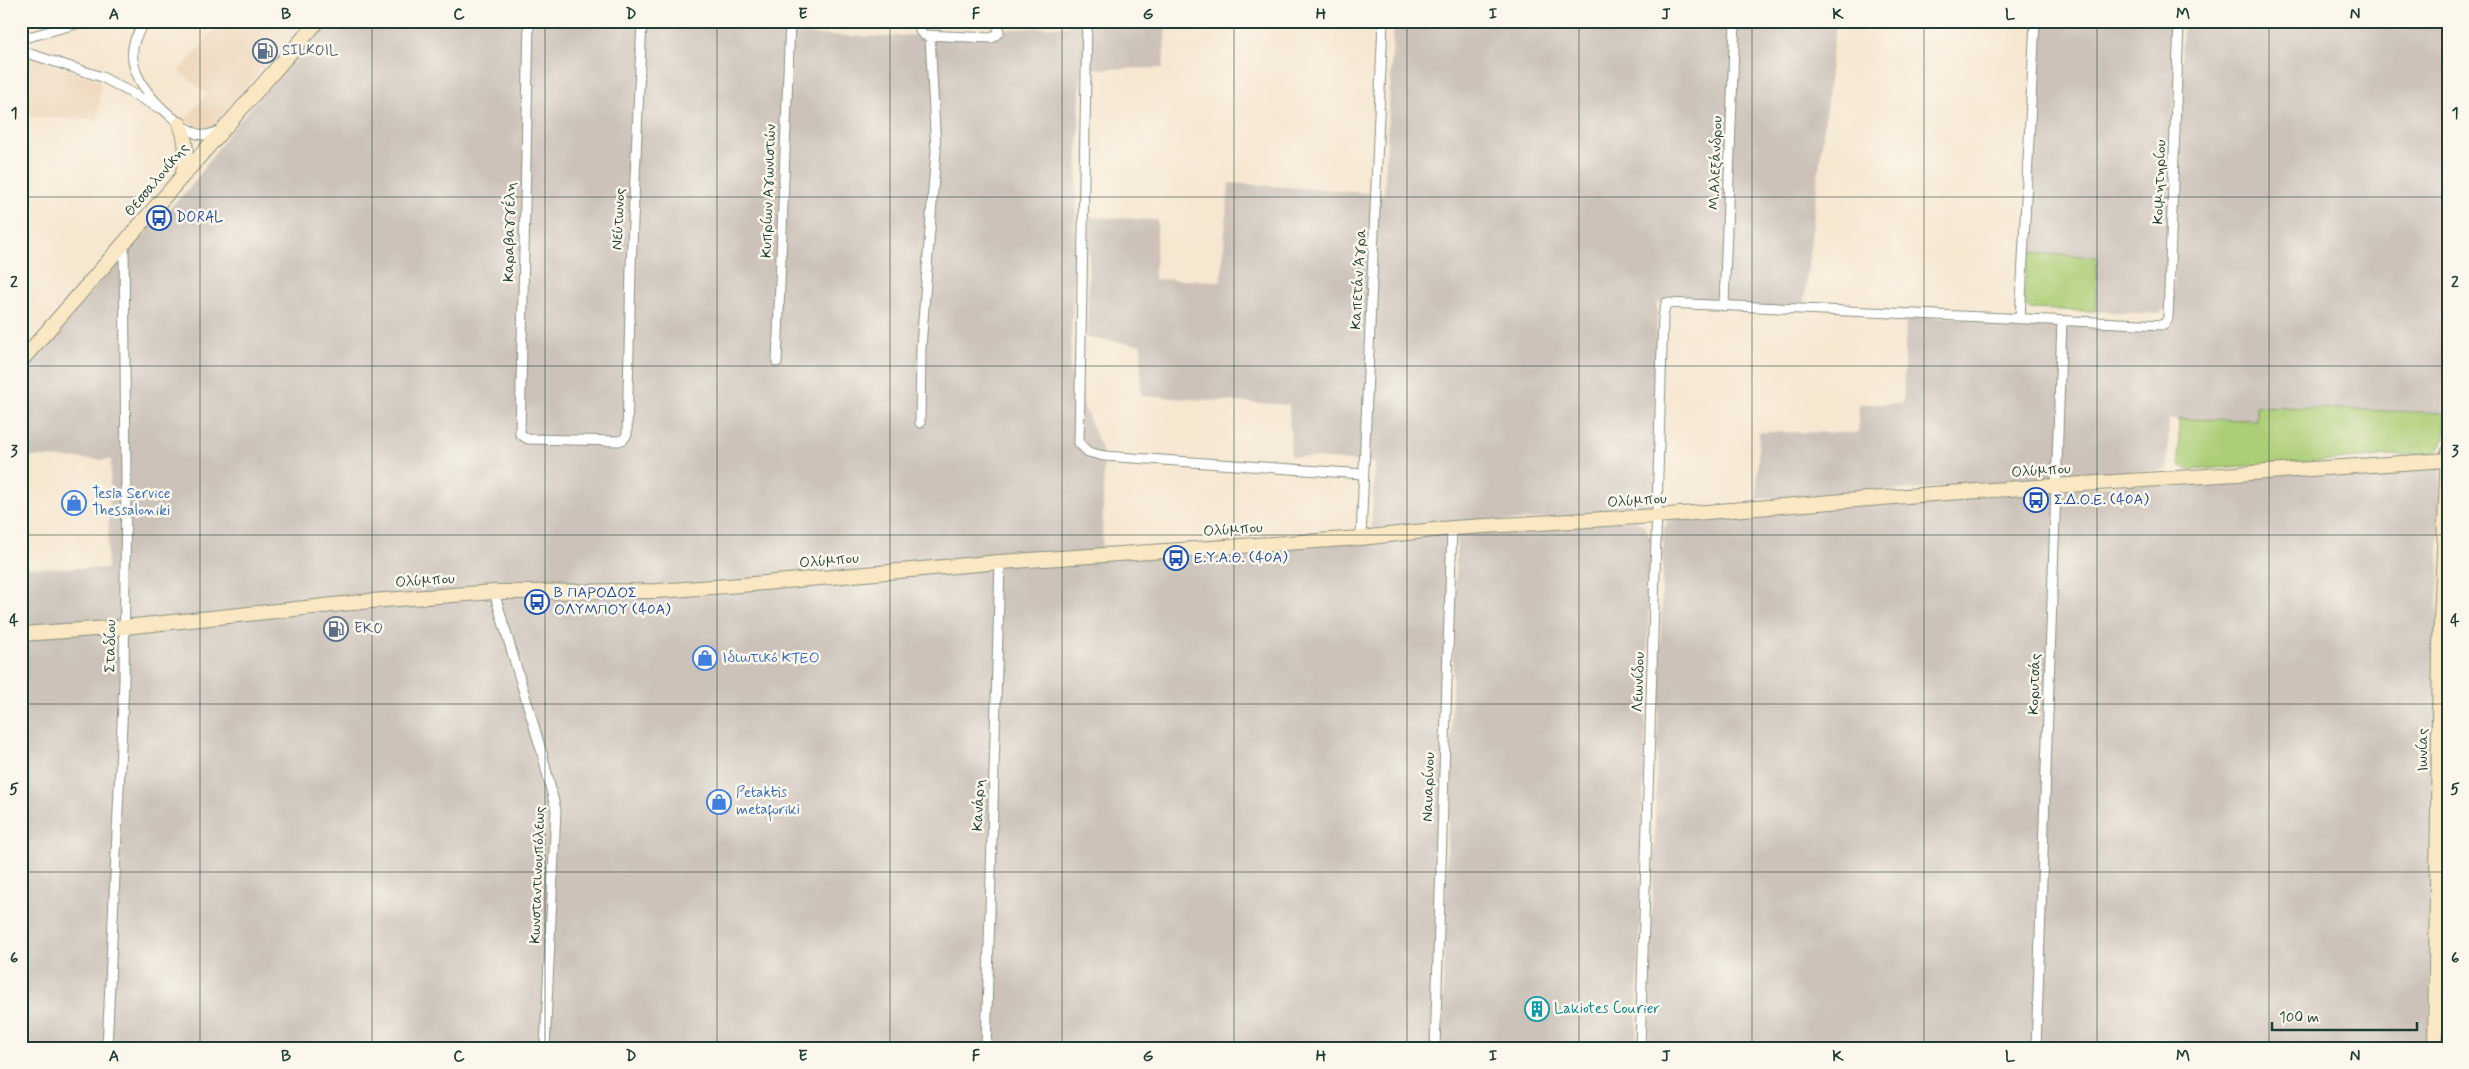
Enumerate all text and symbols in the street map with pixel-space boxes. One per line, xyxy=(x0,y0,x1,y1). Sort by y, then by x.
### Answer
text: A xyxy=(109,4,119,25)
text: B xyxy=(281,4,291,25)
text: C xyxy=(453,4,465,25)
text: D xyxy=(625,4,637,25)
text: E xyxy=(798,4,808,25)
text: F xyxy=(972,4,981,25)
text: G xyxy=(1143,4,1154,25)
text: H xyxy=(1316,4,1327,25)
text: I xyxy=(1489,4,1498,25)
text: J xyxy=(1661,4,1671,25)
text: K xyxy=(1832,4,1844,25)
text: L xyxy=(2005,4,2016,25)
text: M xyxy=(2176,4,2190,25)
text: N xyxy=(2350,4,2360,25)
fuel station icon: SILKOIL xyxy=(252,38,278,64)
place label: SILKOIL xyxy=(282,41,339,61)
text: 1 xyxy=(10,103,18,124)
text: 1 xyxy=(2451,103,2459,124)
street label: Μ.Αλεξάνδρου xyxy=(1704,115,1728,211)
street label: Κυπρίων Αγωνιστών xyxy=(757,123,781,258)
street label: Θεσσαλονίκης xyxy=(120,139,194,221)
street label: Κοιμητηρίου xyxy=(2149,139,2171,225)
street label: Καραβαγγέλη xyxy=(499,182,521,282)
street label: Νεύτωνος xyxy=(607,187,631,251)
bus stop icon: DORAL xyxy=(146,205,172,231)
place label: DORAL xyxy=(176,208,223,228)
street label: Καπετάν Άγρα xyxy=(1346,227,1372,330)
text: 2 xyxy=(10,272,18,293)
text: 2 xyxy=(2451,272,2459,293)
text: 3 xyxy=(10,441,18,462)
text: 3 xyxy=(2451,441,2459,462)
street label: Ολύμπου xyxy=(2010,459,2072,483)
place label: Tesla Service Thessaloniki xyxy=(92,484,171,521)
bus stop icon: Σ.Δ.Ο.Ε. (40Α) xyxy=(2023,487,2049,513)
street label: Ολύμπου xyxy=(1606,489,1668,513)
shop icon: Tesla Service Thessaloniki xyxy=(61,490,87,516)
place label: Σ.Δ.Ο.Ε. (40Α) xyxy=(2054,490,2149,510)
street label: Ολύμπου xyxy=(1202,518,1264,542)
bus stop icon: Ε.Υ.Α.Θ. (40Α) xyxy=(1163,545,1189,571)
street label: Ολύμπου xyxy=(798,548,860,574)
place label: Ε.Υ.Α.Θ. (40Α) xyxy=(1194,548,1288,568)
street label: Ολύμπου xyxy=(394,569,456,593)
place label: Β ΠΑΡΟΔΟΣ ΟΛΥΜΠΟΥ (40Α) xyxy=(554,583,671,620)
bus stop icon: Β ΠΑΡΟΔΟΣ ΟΛΥΜΠΟΥ (40Α) xyxy=(524,589,550,615)
text: 4 xyxy=(9,610,19,631)
text: 4 xyxy=(2450,610,2460,631)
fuel station icon: EKO xyxy=(323,616,349,642)
street label: Σταδίου xyxy=(101,619,121,673)
place label: EKO xyxy=(354,619,383,639)
shop icon: Ιδιωτικό ΚΤΕΟ xyxy=(692,645,718,671)
place label: Ιδιωτικό ΚΤΕΟ xyxy=(722,648,820,668)
street label: Λεωνίδου xyxy=(1628,651,1650,713)
street label: Κορυτσάς xyxy=(2024,653,2046,715)
street label: Ιωνίας xyxy=(2413,728,2433,772)
street label: Ναυαρίνου xyxy=(1418,752,1440,822)
street label: Κανάρη xyxy=(968,778,990,831)
text: 5 xyxy=(9,779,19,800)
text: 5 xyxy=(2450,779,2460,800)
place label: Petaktis metaforiki xyxy=(736,783,800,822)
shop icon: Petaktis metaforiki xyxy=(706,789,732,815)
street label: Κωνσταντινουπόλεως xyxy=(526,806,550,944)
text: 6 xyxy=(10,948,18,969)
text: 6 xyxy=(2451,948,2459,969)
building icon: Lakiotes Courier xyxy=(1524,996,1550,1022)
place label: Lakiotes Courier xyxy=(1554,999,1660,1019)
scale bar xyxy=(2272,999,2416,1031)
text: 100 m xyxy=(2279,1008,2319,1028)
text: A xyxy=(109,1046,119,1067)
text: B xyxy=(281,1046,291,1067)
text: C xyxy=(453,1046,465,1067)
text: D xyxy=(625,1046,637,1067)
text: E xyxy=(798,1046,808,1067)
text: F xyxy=(972,1046,981,1067)
text: G xyxy=(1143,1046,1154,1067)
text: H xyxy=(1316,1046,1327,1067)
text: I xyxy=(1489,1046,1498,1067)
text: J xyxy=(1661,1046,1671,1067)
text: K xyxy=(1832,1046,1844,1067)
text: L xyxy=(2005,1046,2016,1067)
text: M xyxy=(2176,1046,2190,1067)
text: N xyxy=(2350,1046,2360,1067)

